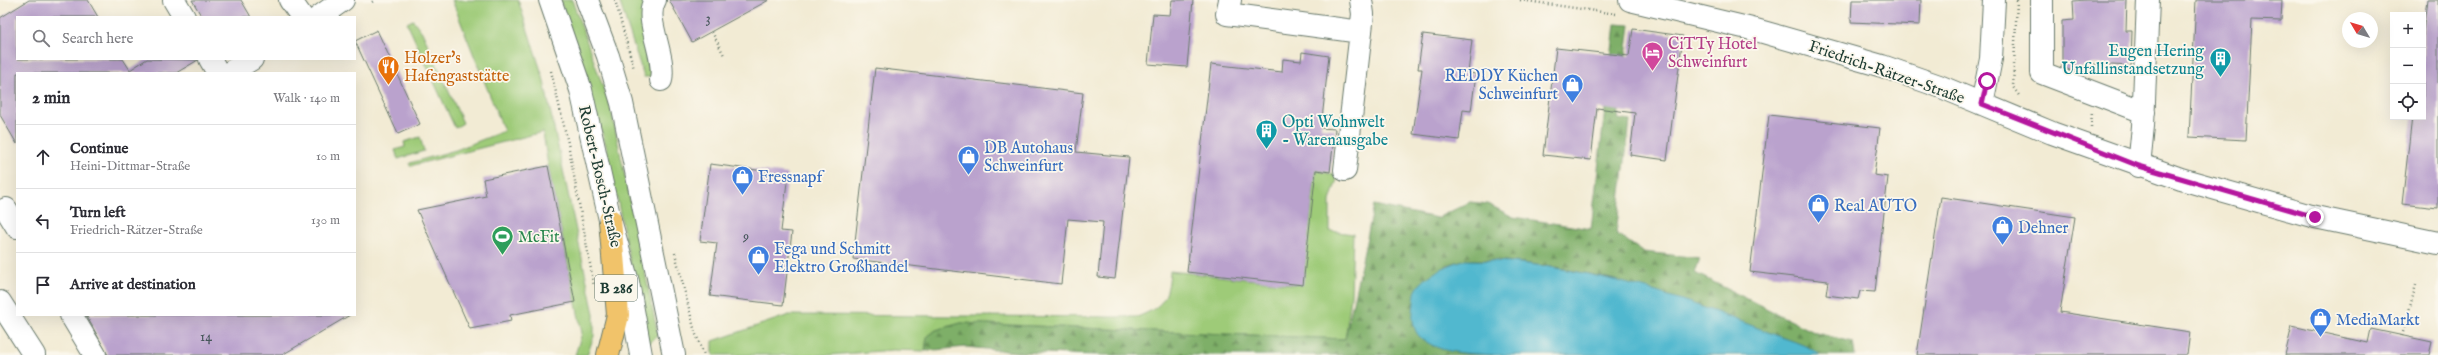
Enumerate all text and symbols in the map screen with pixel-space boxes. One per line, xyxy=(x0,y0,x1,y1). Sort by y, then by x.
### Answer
house number: 3 xyxy=(705,10,711,28)
north arrow xyxy=(2342,12,2378,48)
map controls xyxy=(2390,12,2426,120)
button: + xyxy=(2390,12,2426,48)
search box xyxy=(16,16,356,60)
icon: search xyxy=(30,27,52,49)
text: Search here xyxy=(62,29,133,48)
place label: CiTTy Hotel Schweinfurt xyxy=(1668,35,1758,73)
street label: Friedrich-Rätzer-Straße xyxy=(1806,37,1967,109)
hotel icon: CiTTy Hotel Schweinfurt xyxy=(1640,39,1666,72)
place label: Eugen Hering Unfallinstandsetzung xyxy=(2062,42,2204,80)
building icon: Eugen Hering Unfallinstandsetzung xyxy=(2207,46,2233,79)
button: − xyxy=(2390,48,2426,84)
place label: Holzer's Hafengaststätte xyxy=(404,49,509,87)
restaurant icon: Holzer's Hafengaststätte xyxy=(376,53,402,86)
place label: REDDY Küchen Schweinfurt xyxy=(1444,67,1559,105)
shop icon: REDDY Küchen Schweinfurt xyxy=(1560,71,1586,104)
route start xyxy=(1978,72,1996,90)
button: locate xyxy=(2390,84,2426,120)
text: 2 min xyxy=(32,88,70,109)
text: Walk · 140 m xyxy=(273,90,340,107)
street label: Robert-Bosch-Straße xyxy=(573,103,625,249)
place label: Opti Wohnwelt - Warenausgabe xyxy=(1282,113,1388,151)
building icon: Opti Wohnwelt - Warenausgabe xyxy=(1254,117,1280,150)
text: Continue xyxy=(70,139,128,158)
place label: DB Autohaus Schweinfurt xyxy=(984,139,1074,177)
shop icon: DB Autohaus Schweinfurt xyxy=(955,143,981,176)
icon: ahead xyxy=(32,146,54,168)
text: 10 m xyxy=(316,148,340,165)
text: Heini-Dittmar-Straße xyxy=(70,158,190,175)
shop icon: Fressnapf xyxy=(730,163,756,196)
place label: Fressnapf xyxy=(758,168,825,188)
shop icon: Real AUTO xyxy=(1806,192,1832,225)
place label: Real AUTO xyxy=(1834,197,1917,217)
text: Turn left xyxy=(70,203,126,222)
route end xyxy=(2306,208,2324,226)
icon: left xyxy=(32,210,54,232)
text: 130 m xyxy=(311,212,340,229)
shop icon: Dehner xyxy=(1989,214,2015,247)
place label: Dehner xyxy=(2018,219,2069,239)
text: Friedrich-Rätzer-Straße xyxy=(70,222,203,239)
sports icon: McFit xyxy=(489,223,515,256)
place label: McFit xyxy=(518,228,560,248)
house number: 9 xyxy=(742,228,749,246)
place label: Fega und Schmitt Elektro Großhandel xyxy=(774,240,909,278)
shop icon: Fega und Schmitt Elektro Großhandel xyxy=(745,244,771,277)
icon: arrive xyxy=(32,274,54,296)
text: Arrive at destination xyxy=(70,275,196,294)
road number: B 286 xyxy=(595,275,637,301)
shop icon: MediaMarkt xyxy=(2308,306,2334,339)
place label: MediaMarkt xyxy=(2336,311,2420,331)
house number: 14 xyxy=(200,328,212,346)

